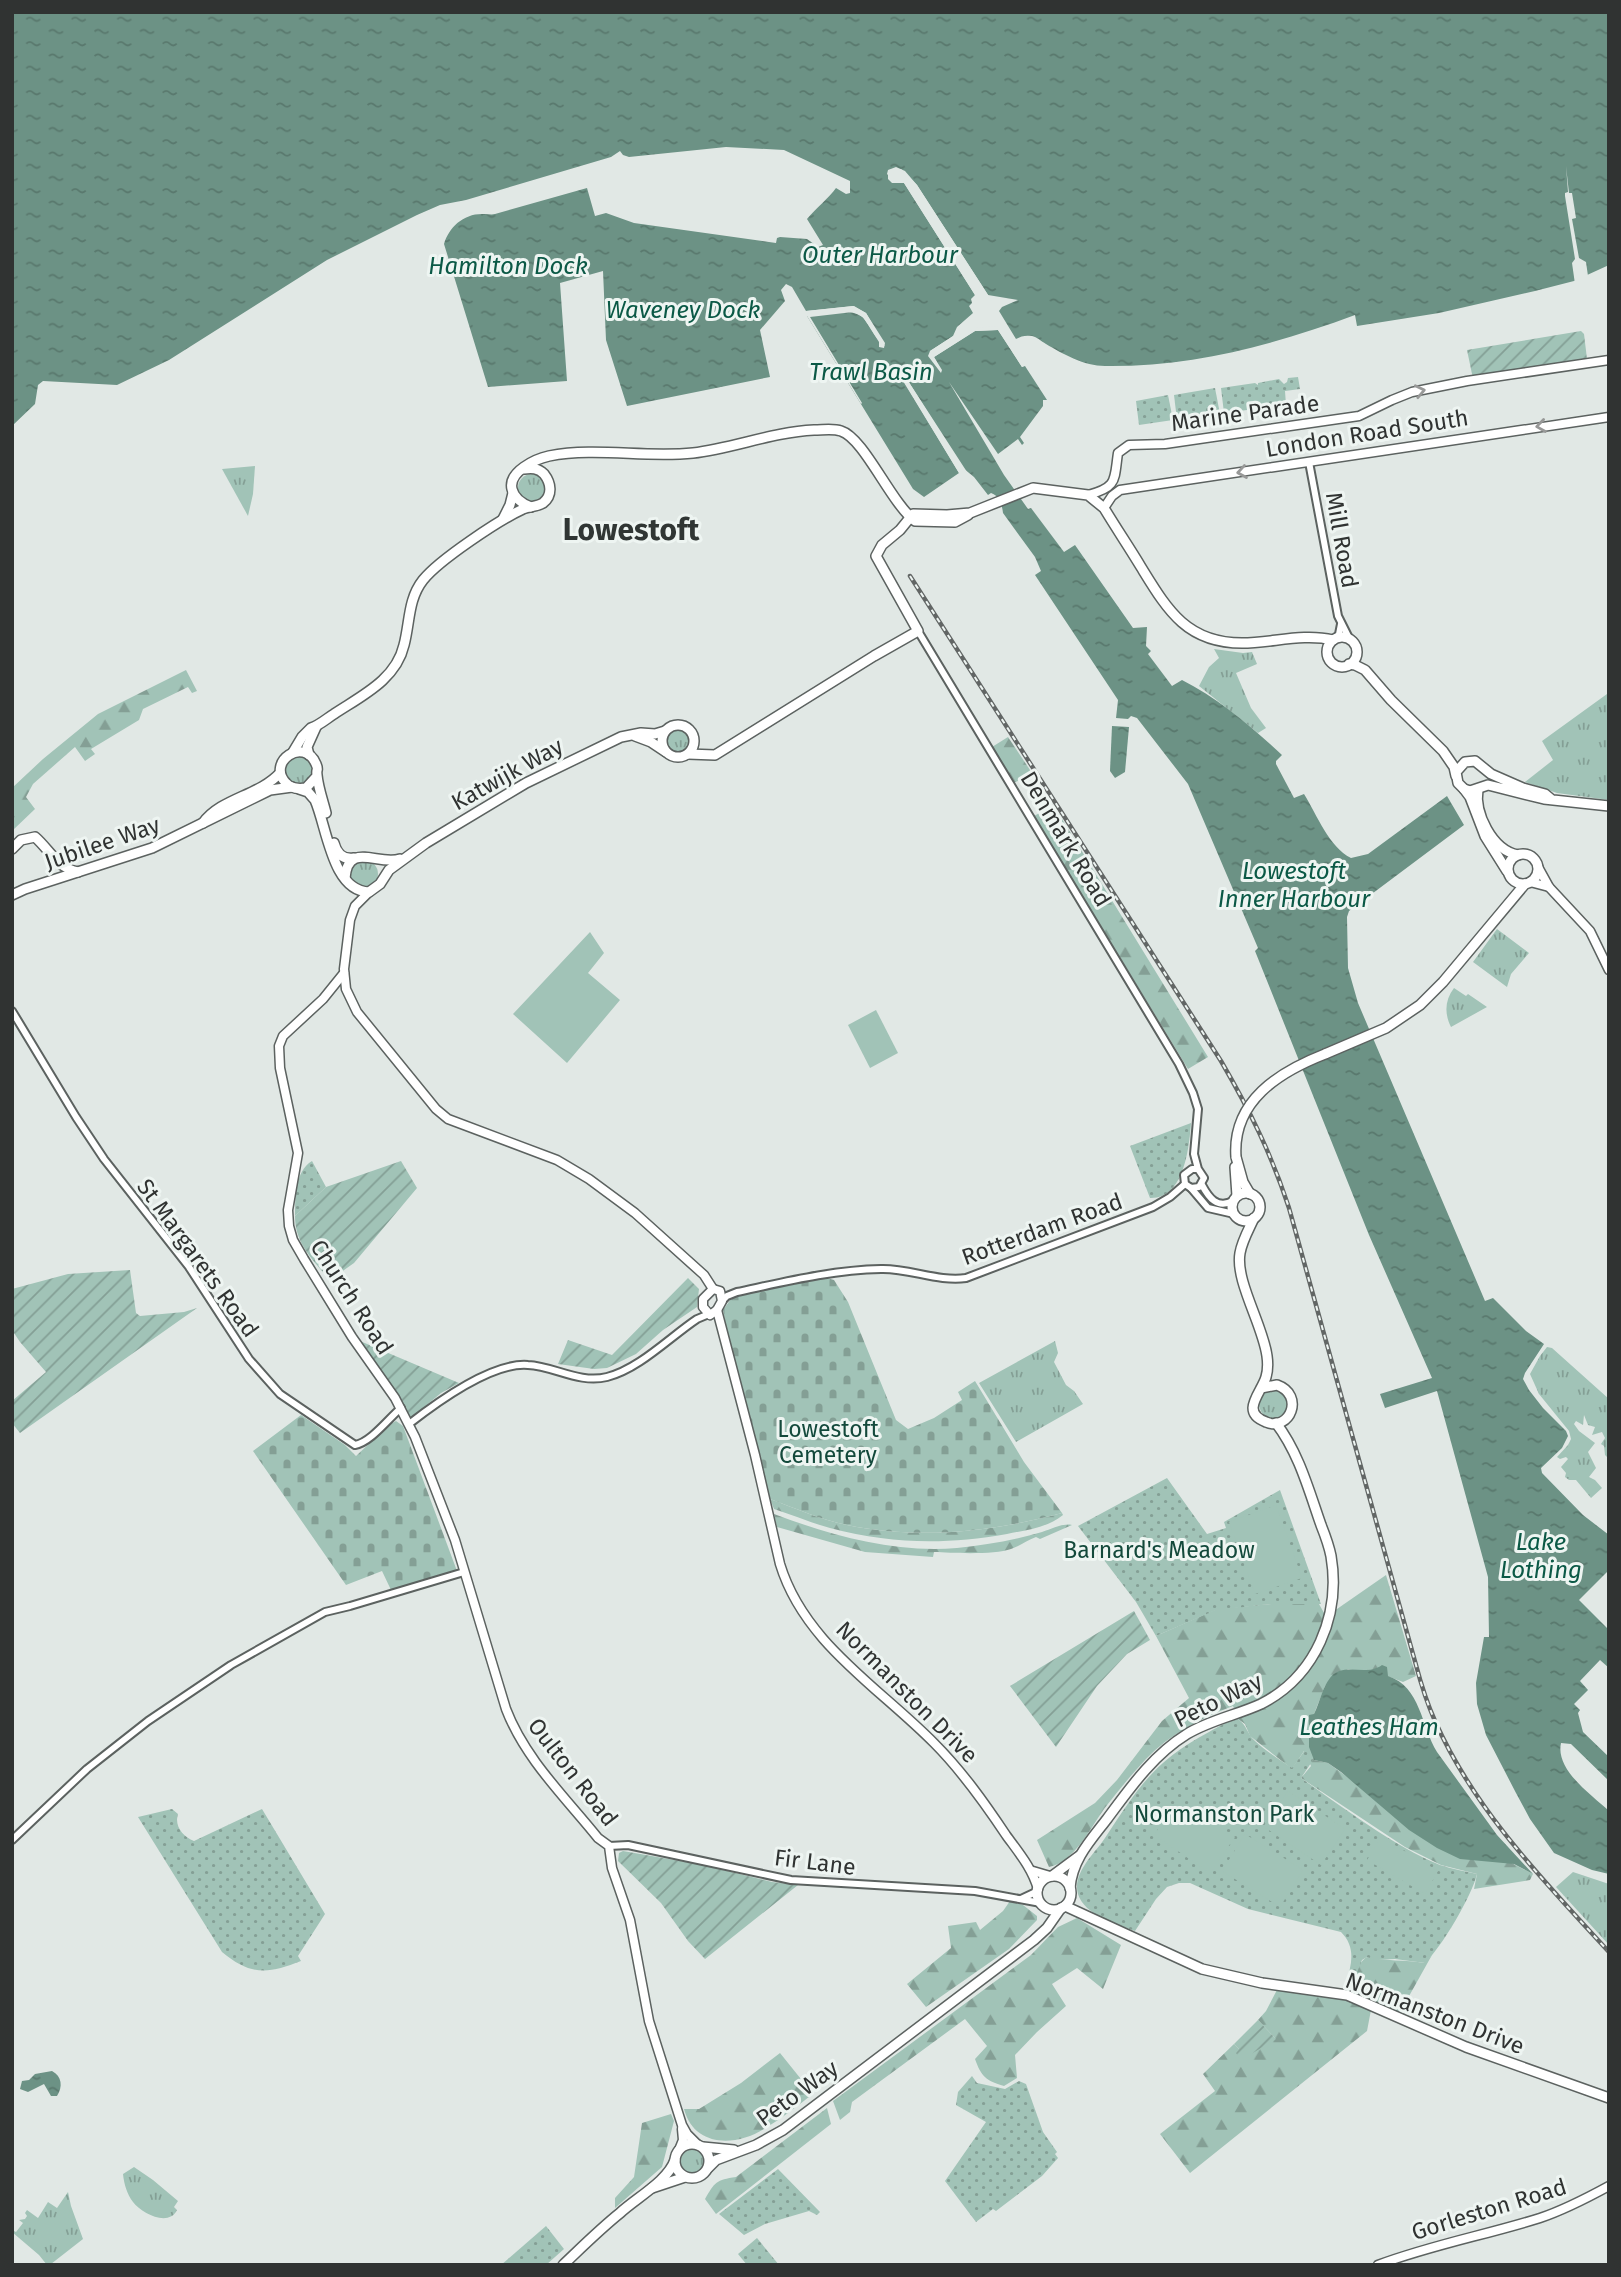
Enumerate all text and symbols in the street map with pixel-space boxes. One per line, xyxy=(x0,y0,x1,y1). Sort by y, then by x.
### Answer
water label: Outer Harbour xyxy=(802,241,959,269)
water label: Hamilton Dock xyxy=(428,252,588,280)
water label: Waveney Dock xyxy=(606,296,760,324)
water label: Trawl Basin xyxy=(809,358,933,386)
one-way arrow xyxy=(1414,385,1426,399)
street label: Marine Parade xyxy=(1169,389,1321,437)
street label: London Road South xyxy=(1264,403,1470,463)
one-way arrow xyxy=(1535,418,1547,433)
one-way arrow xyxy=(1236,464,1248,479)
street label: Mill Road xyxy=(1320,490,1364,590)
district label: Lowestoft xyxy=(563,512,700,548)
street label: Katwijk Way xyxy=(446,732,568,816)
street label: Denmark Road xyxy=(1015,766,1117,912)
street label: Jubilee Way xyxy=(41,810,164,876)
water label: Lowestoft Inner Harbour xyxy=(1218,857,1371,913)
street label: St Margarets Road xyxy=(131,1173,265,1343)
street label: Rotterdam Road xyxy=(958,1187,1126,1271)
street label: Church Road xyxy=(304,1234,400,1360)
park label: Lowestoft Cemetery xyxy=(777,1415,879,1469)
water label: Lake Lothing xyxy=(1500,1528,1582,1584)
park label: Barnard's Meadow xyxy=(1063,1536,1255,1564)
street label: Normanston Drive xyxy=(830,1615,984,1769)
street label: Peto Way xyxy=(1169,1666,1267,1733)
street label: Oulton Road xyxy=(522,1712,624,1832)
water label: Leathes Ham xyxy=(1299,1713,1439,1741)
park label: Normanston Park xyxy=(1134,1800,1315,1828)
street label: Fir Lane xyxy=(773,1843,857,1881)
street label: Normanston Drive xyxy=(1342,1966,1528,2060)
street label: Peto Way xyxy=(751,2054,844,2132)
street label: Gorleston Road xyxy=(1408,2172,1570,2246)

